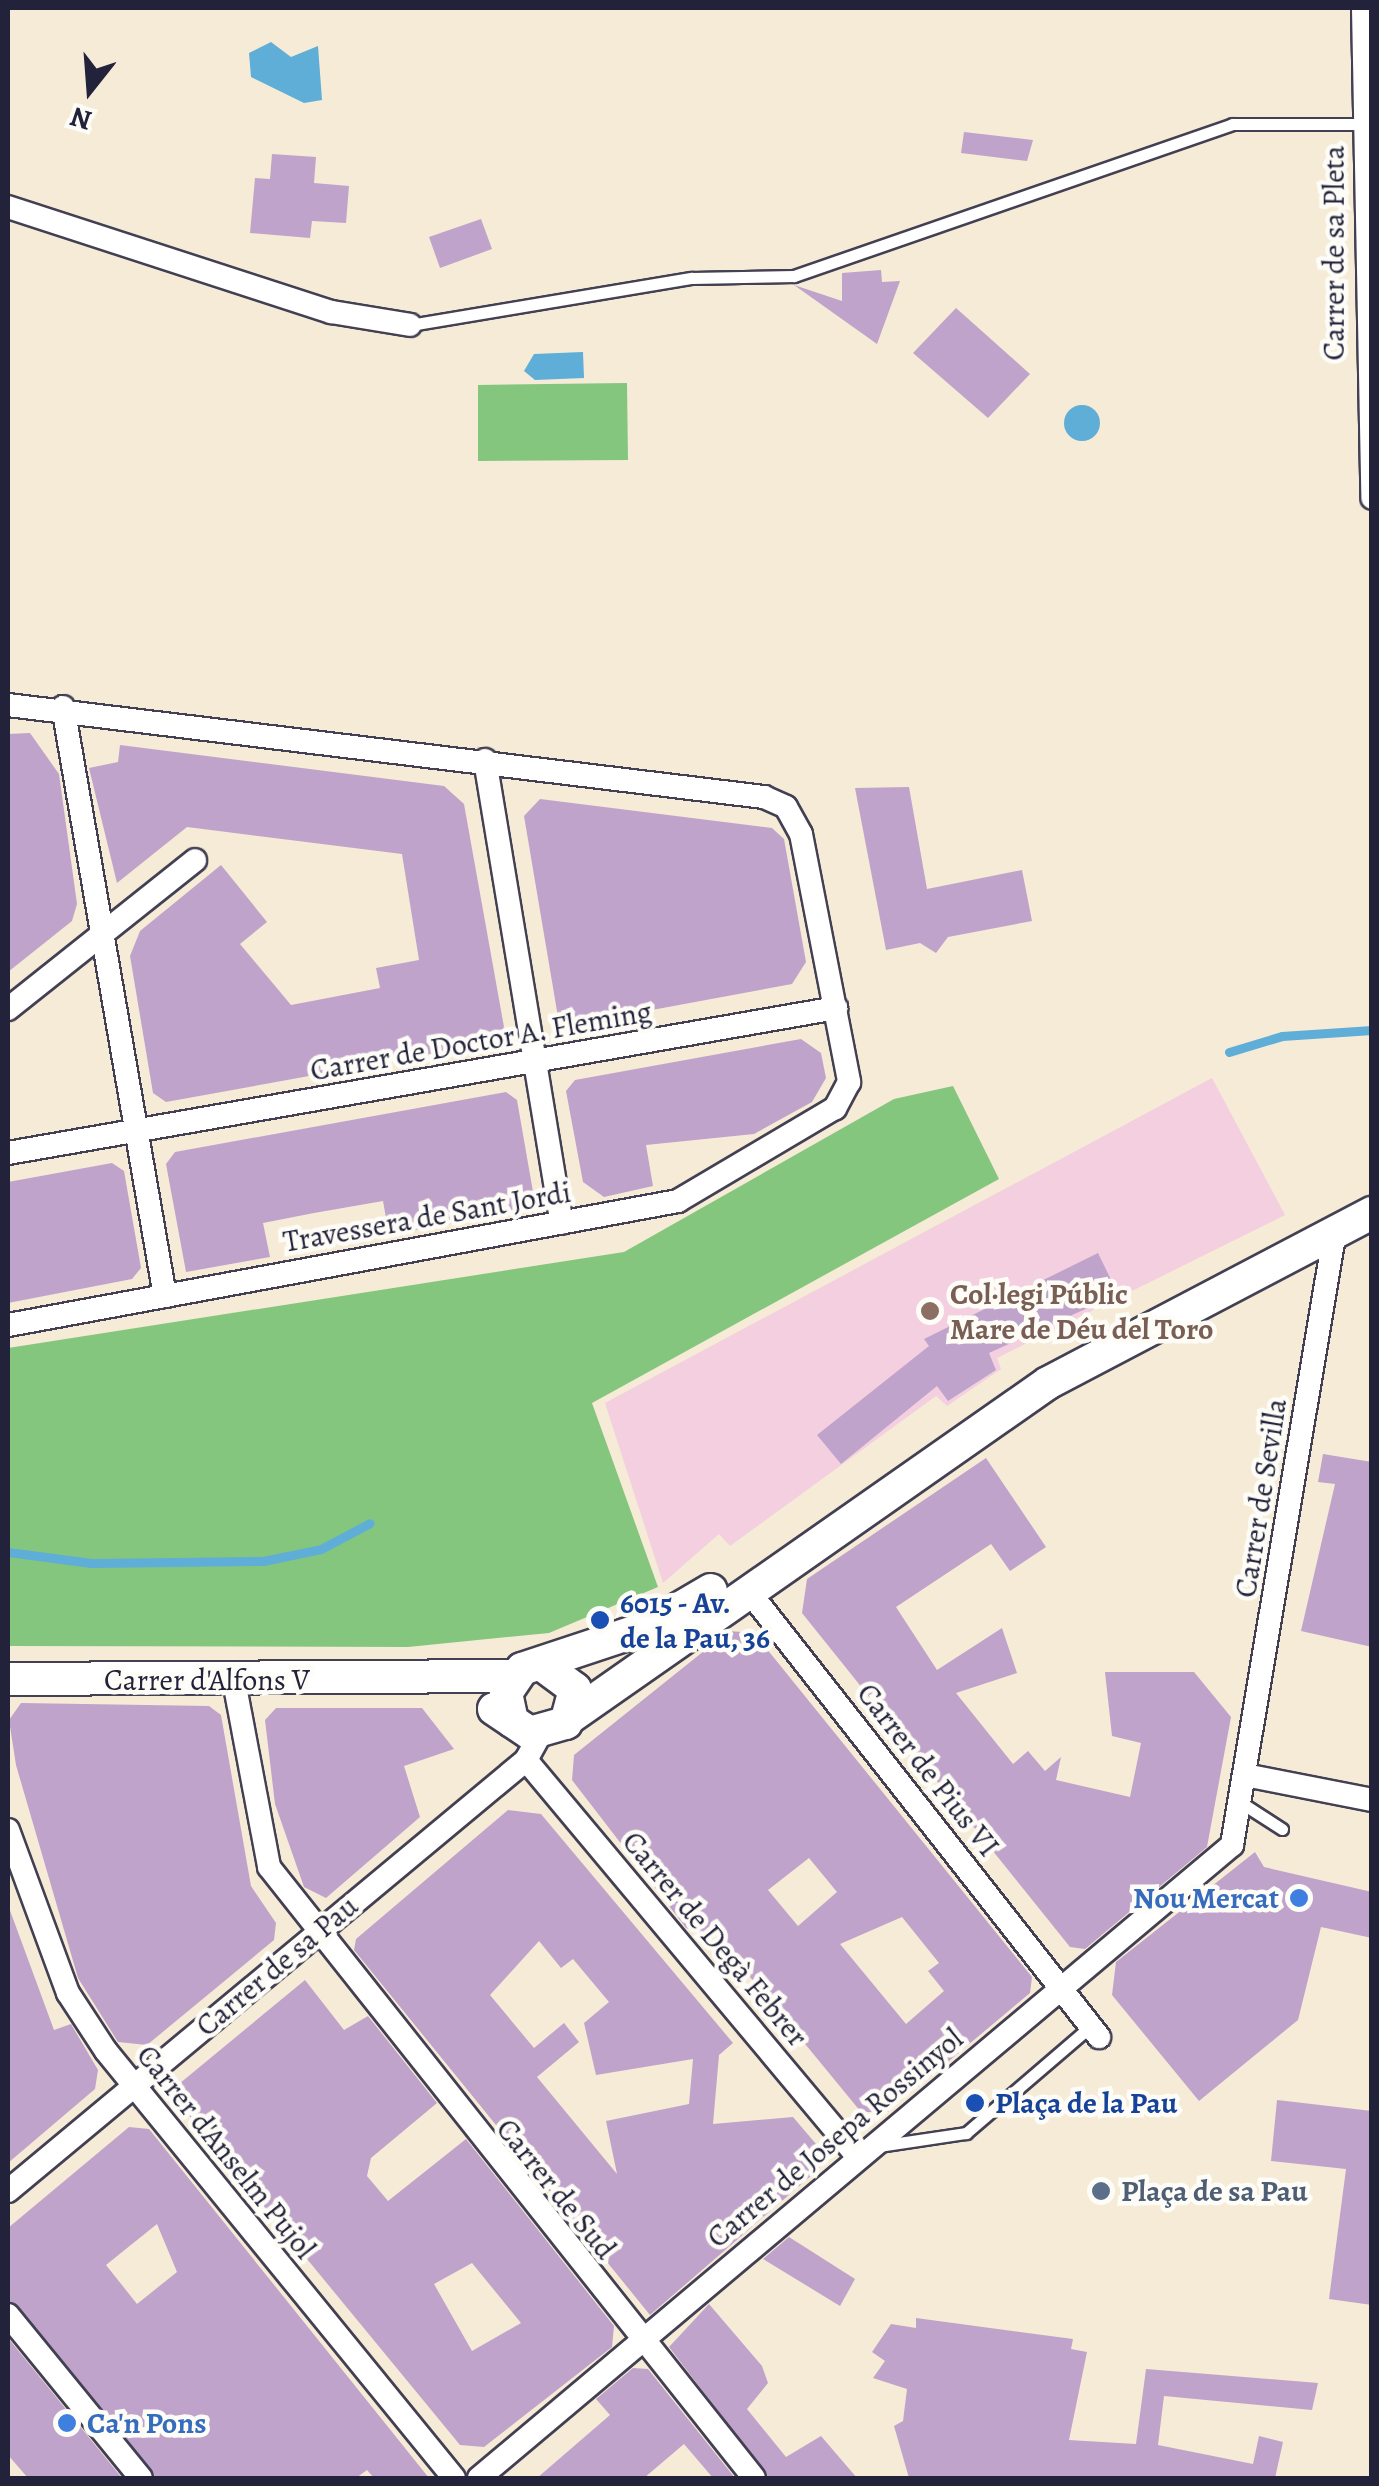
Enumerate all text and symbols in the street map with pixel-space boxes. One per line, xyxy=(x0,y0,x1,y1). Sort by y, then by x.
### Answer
north arrow xyxy=(40,40,140,140)
text: N xyxy=(66,98,97,140)
street label: Carrer de sa Pleta xyxy=(1316,146,1352,360)
street label: Carrer de Doctor A. Fleming xyxy=(307,993,655,1089)
street label: Travessera de Sant Jordi xyxy=(280,1174,574,1260)
place label: Col·legi Públic Mare de Déu del Toro xyxy=(950,1276,1213,1346)
marker: Col·legi Públic Mare de Déu del Toro xyxy=(919,1300,941,1322)
street label: Carrer de Sevilla xyxy=(1228,1396,1294,1600)
place label: 6015 - Av. de la Pau, 36 xyxy=(620,1585,771,1656)
marker: 6015 - Av. de la Pau, 36 xyxy=(589,1609,611,1631)
street label: Carrer d'Alfons V xyxy=(104,1662,310,1698)
street label: Carrer de Pius VI xyxy=(849,1676,1007,1864)
street label: Carrer de Degà Febrer xyxy=(615,1824,815,2054)
place label: Nou Mercat xyxy=(1133,1880,1279,1916)
marker: Nou Mercat xyxy=(1288,1887,1310,1909)
street label: Carrer de sa Pau xyxy=(189,1888,365,2044)
street label: Carrer de Josepa Rossinyol xyxy=(700,2021,970,2255)
street label: Carrer d'Anselm Pujol xyxy=(129,2038,323,2266)
place label: Plaça de la Pau xyxy=(995,2085,1177,2121)
marker: Plaça de la Pau xyxy=(964,2092,986,2114)
street label: Carrer de Sud xyxy=(489,2112,623,2266)
place label: Plaça de sa Pau xyxy=(1121,2173,1308,2209)
marker: Plaça de sa Pau xyxy=(1090,2180,1112,2202)
place label: Ca'n Pons xyxy=(87,2405,206,2441)
marker: Ca'n Pons xyxy=(56,2412,78,2434)

